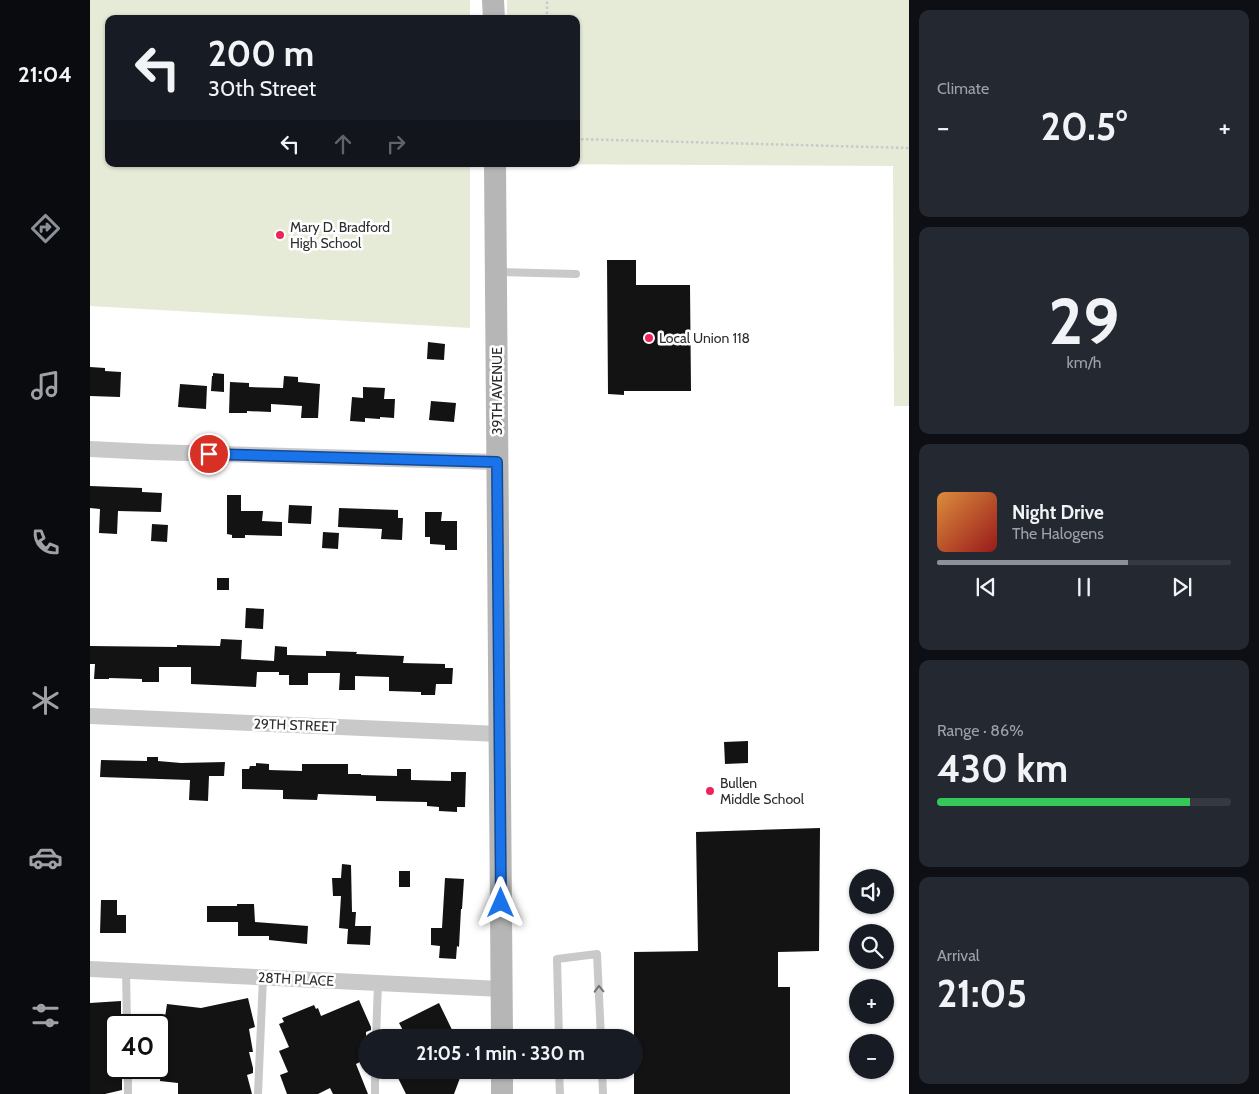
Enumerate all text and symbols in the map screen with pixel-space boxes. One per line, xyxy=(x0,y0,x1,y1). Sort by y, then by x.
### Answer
text: 200 m xyxy=(208,32,314,75)
icon: left xyxy=(125,35,190,100)
text: 21:04 xyxy=(18,61,72,88)
text: 30th Street xyxy=(208,75,316,102)
text: Climate xyxy=(937,79,989,98)
text: 20.5° xyxy=(1041,103,1127,150)
text: − xyxy=(937,110,949,144)
text: + xyxy=(1219,110,1231,144)
icon: left xyxy=(276,130,304,158)
icon: ahead xyxy=(329,130,357,158)
icon: right xyxy=(382,130,410,158)
icon: directions xyxy=(28,211,63,246)
place label: Mary D. Bradford High School xyxy=(290,218,390,252)
marker: Mary D. Bradford High School xyxy=(274,229,286,241)
text: 29 xyxy=(1049,281,1119,360)
place label: Local Union 118 xyxy=(659,329,750,347)
marker: Local Union 118 xyxy=(643,332,655,344)
street label: 39TH AVENUE xyxy=(488,347,506,435)
text: km/h xyxy=(1066,353,1102,372)
icon: music xyxy=(28,368,63,403)
pin xyxy=(188,433,230,475)
icon: arrive xyxy=(195,440,223,468)
text: Night Drive xyxy=(1012,501,1104,524)
text: The Halogens xyxy=(1012,524,1104,543)
icon: phone xyxy=(28,525,63,560)
icon: previous xyxy=(972,573,1000,601)
icon: pause xyxy=(1070,573,1098,601)
icon: next xyxy=(1168,573,1196,601)
icon: climate xyxy=(28,683,63,718)
street label: 29TH STREET xyxy=(253,715,337,735)
text: Range · 86% xyxy=(937,721,1024,740)
text: 430 km xyxy=(937,745,1068,792)
place label: Bullen Middle School xyxy=(720,774,805,808)
marker: Bullen Middle School xyxy=(704,785,716,797)
icon: car xyxy=(28,840,63,875)
map controls xyxy=(849,869,894,1079)
button: sound xyxy=(849,869,894,914)
position arrow xyxy=(474,876,526,928)
button: search xyxy=(849,924,894,969)
text: Arrival xyxy=(937,946,980,965)
street label: 28TH PLACE xyxy=(258,968,335,990)
text: 21:05 xyxy=(937,970,1027,1017)
button: + xyxy=(849,979,894,1024)
one-way arrow xyxy=(593,985,604,993)
icon: filters xyxy=(28,998,63,1033)
speed limit sign: 40 xyxy=(105,1014,170,1079)
button: − xyxy=(849,1034,894,1079)
text: 21:05 · 1 min · 330 m xyxy=(416,1042,585,1065)

